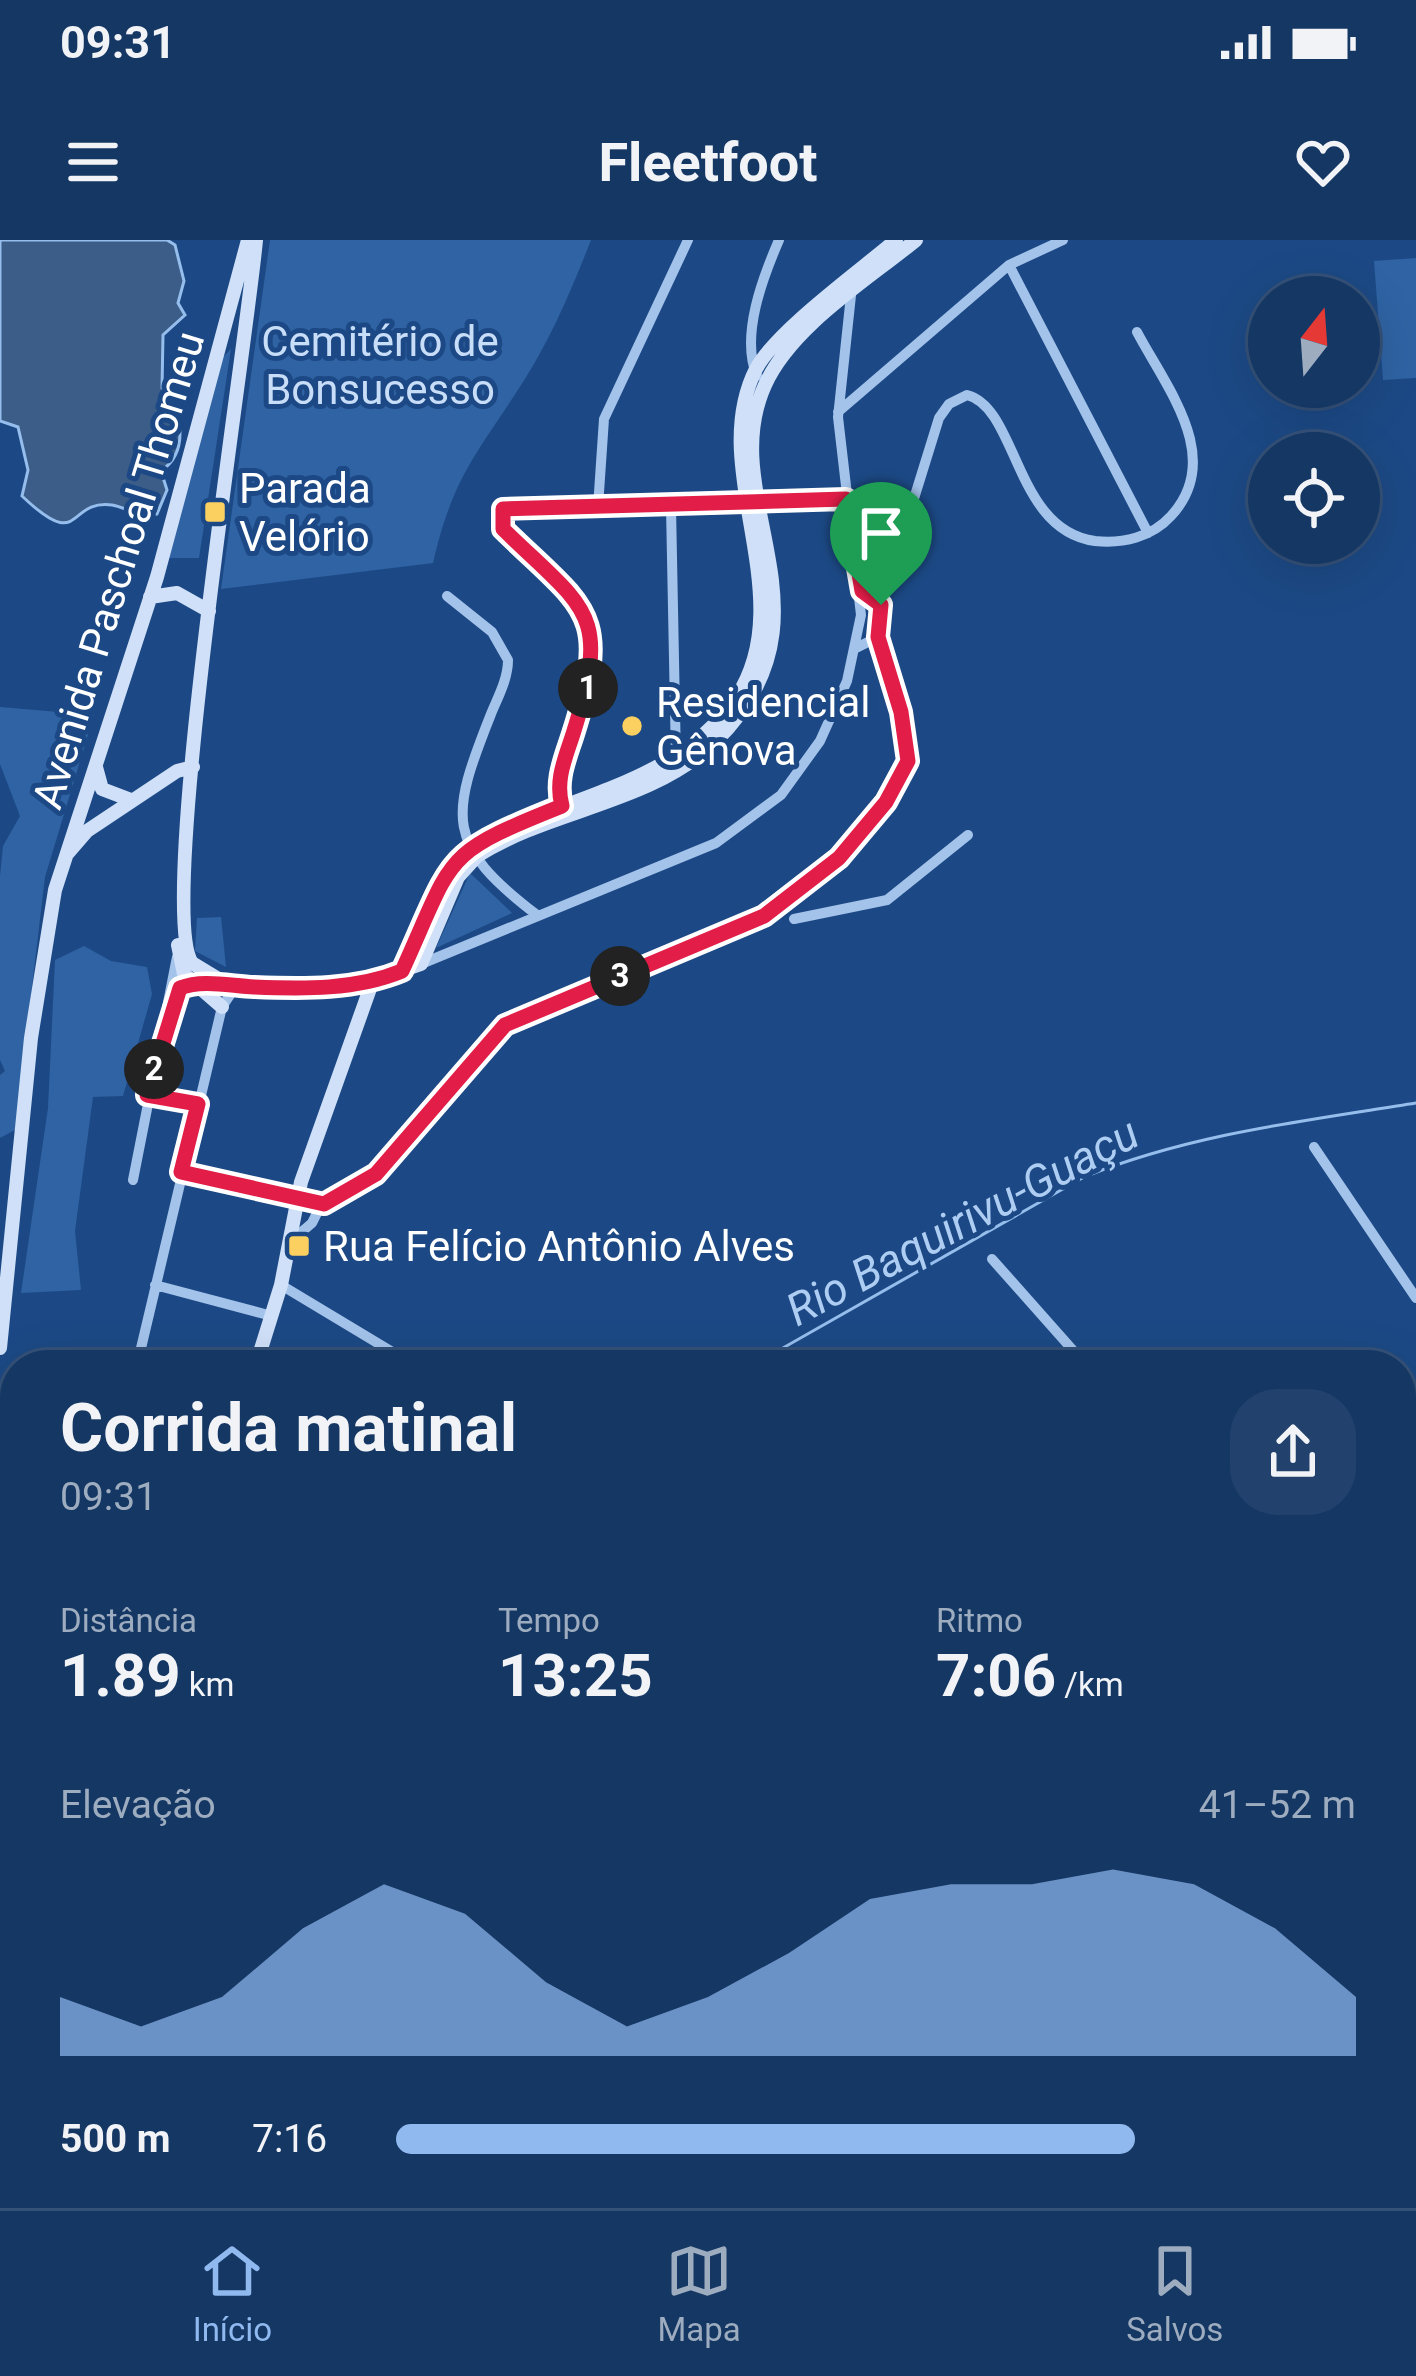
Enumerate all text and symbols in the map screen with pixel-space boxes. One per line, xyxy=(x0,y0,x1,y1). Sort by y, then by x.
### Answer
text: 09:31 xyxy=(60,16,176,69)
icon: menu xyxy=(60,129,126,195)
icon: heart xyxy=(1290,129,1356,195)
text: Fleetfoot xyxy=(598,131,818,194)
north arrow xyxy=(1248,276,1380,408)
map controls xyxy=(1248,276,1380,564)
park label: Cemitério de Bonsucesso xyxy=(261,317,499,414)
street label: Avenida Paschoal Thomeu xyxy=(23,326,214,814)
button: locate xyxy=(1248,432,1380,564)
place label: Parada Velório xyxy=(239,464,371,561)
pin xyxy=(830,482,932,605)
marker: Parada Velório xyxy=(202,499,228,525)
icon: arrive xyxy=(848,500,914,566)
pin: 1 xyxy=(558,658,618,718)
text: 1 xyxy=(579,668,597,707)
place label: Residencial Gênova xyxy=(656,678,870,775)
marker: Residencial Gênova xyxy=(619,713,645,739)
pin: 3 xyxy=(590,946,650,1006)
text: 3 xyxy=(611,956,629,995)
pin: 2 xyxy=(124,1039,184,1099)
text: 2 xyxy=(145,1049,163,1088)
water label: Rio Baquirivu-Guaçu xyxy=(777,1106,1147,1337)
place label: Rua Felício Antônio Alves xyxy=(323,1222,795,1271)
marker: Rua Felício Antônio Alves xyxy=(286,1233,312,1259)
button: share xyxy=(1230,1389,1356,1515)
text: Corrida matinal xyxy=(60,1390,517,1467)
text: 09:31 xyxy=(60,1474,157,1520)
text: Distância xyxy=(60,1601,197,1640)
text: Tempo xyxy=(498,1601,600,1640)
text: Ritmo xyxy=(936,1601,1023,1640)
text: 1.89 xyxy=(60,1640,181,1711)
text: 13:25 xyxy=(498,1640,653,1711)
text: 7:06 xyxy=(936,1640,1056,1711)
text: km xyxy=(181,1665,235,1704)
text: /km xyxy=(1056,1665,1124,1704)
text: Elevação xyxy=(60,1782,216,1828)
text: 41–52 m xyxy=(1199,1782,1356,1828)
text: 500 m xyxy=(60,2116,171,2162)
text: 7:16 xyxy=(252,2116,327,2162)
tab: Início xyxy=(193,2238,272,2349)
tab: Mapa xyxy=(658,2238,741,2349)
tab: Salvos xyxy=(1126,2238,1223,2349)

